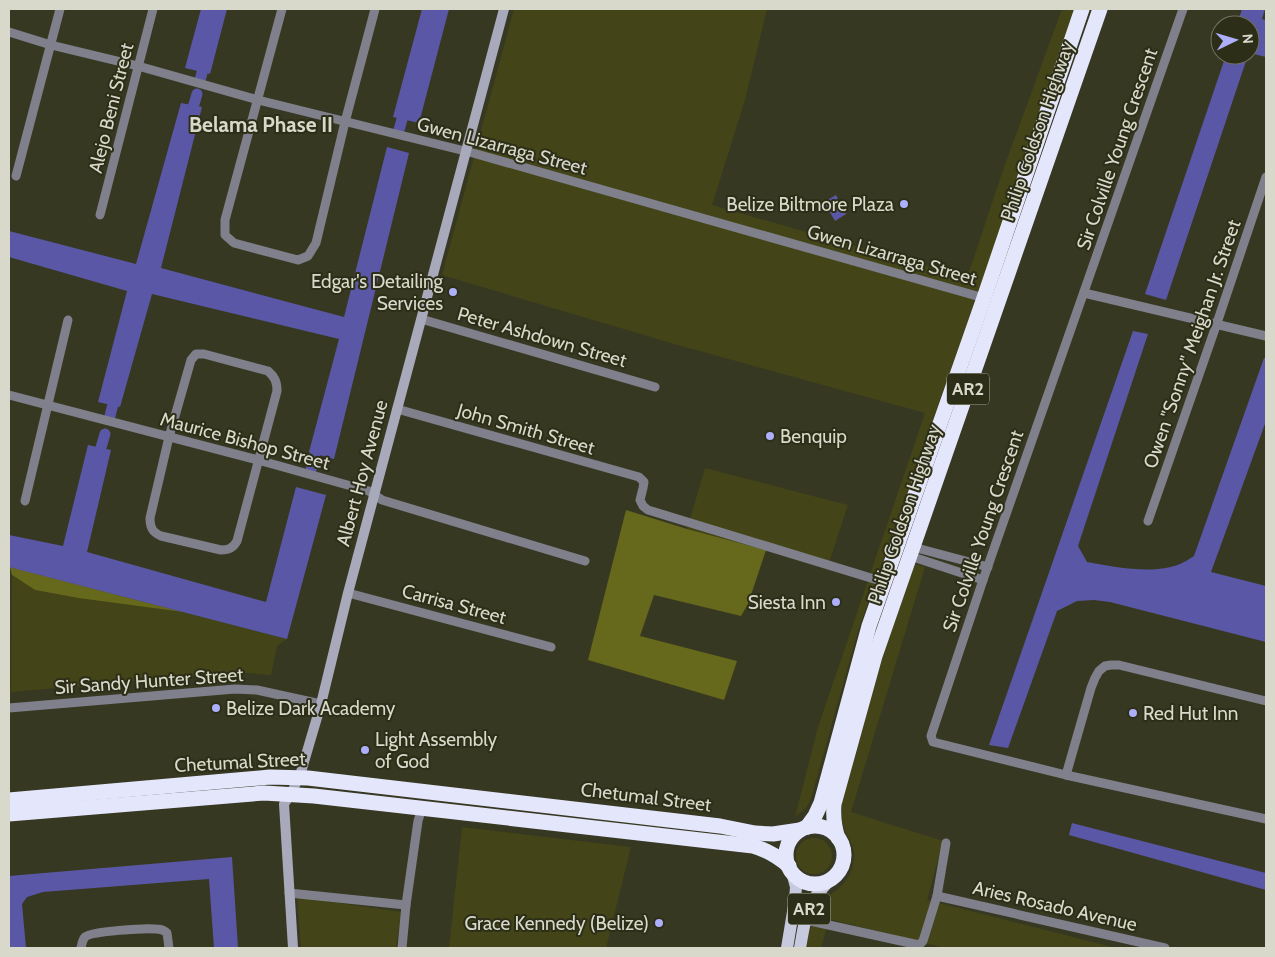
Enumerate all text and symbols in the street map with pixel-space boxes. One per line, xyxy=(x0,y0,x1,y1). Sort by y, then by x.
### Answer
north arrow xyxy=(1210,15,1260,65)
text: N xyxy=(1239,33,1257,45)
street label: Philip Goldson Highway xyxy=(995,38,1079,224)
street label: Alejo Beni Street xyxy=(84,40,138,175)
street label: Sir Colville Young Crescent xyxy=(1072,45,1163,253)
district label: Belama Phase II xyxy=(189,112,333,137)
street label: Gwen Lizarraga Street xyxy=(414,112,590,180)
place label: Belize Biltmore Plaza xyxy=(726,193,894,216)
marker: Belize Biltmore Plaza xyxy=(898,198,910,210)
street label: Owen "Sonny" Meighan Jr. Street xyxy=(1139,216,1246,471)
street label: Gwen Lizarraga Street xyxy=(805,220,980,290)
place label: Edgar's Detailing Services xyxy=(311,270,444,315)
marker: Edgar's Detailing Services xyxy=(447,286,459,298)
street label: Peter Ashdown Street xyxy=(455,302,630,372)
road number: AR2 xyxy=(947,374,989,404)
street label: Albert Hoy Avenue xyxy=(331,397,393,549)
street label: John Smith Street xyxy=(454,398,598,460)
street label: Maurice Bishop Street xyxy=(158,407,333,475)
street label: Philip Goldson Highway xyxy=(862,421,946,607)
place label: Benquip xyxy=(780,425,847,448)
street label: Sir Colville Young Crescent xyxy=(938,427,1029,635)
marker: Benquip xyxy=(764,430,776,442)
street label: Carrisa Street xyxy=(399,579,509,629)
place label: Siesta Inn xyxy=(748,591,826,614)
marker: Siesta Inn xyxy=(830,596,842,608)
street label: Sir Sandy Hunter Street xyxy=(54,663,245,699)
place label: Belize Dark Academy xyxy=(226,697,396,720)
marker: Belize Dark Academy xyxy=(210,702,222,714)
place label: Red Hut Inn xyxy=(1143,702,1238,725)
marker: Red Hut Inn xyxy=(1127,707,1139,719)
place label: Light Assembly of God xyxy=(375,728,498,773)
marker: Light Assembly of God xyxy=(359,744,371,756)
street label: Chetumal Street xyxy=(174,747,307,777)
street label: Chetumal Street xyxy=(579,778,713,816)
street label: Aries Rosado Avenue xyxy=(971,876,1140,936)
road number: AR2 xyxy=(788,894,830,924)
place label: Grace Kennedy (Belize) xyxy=(464,912,649,935)
marker: Grace Kennedy (Belize) xyxy=(653,917,665,929)

